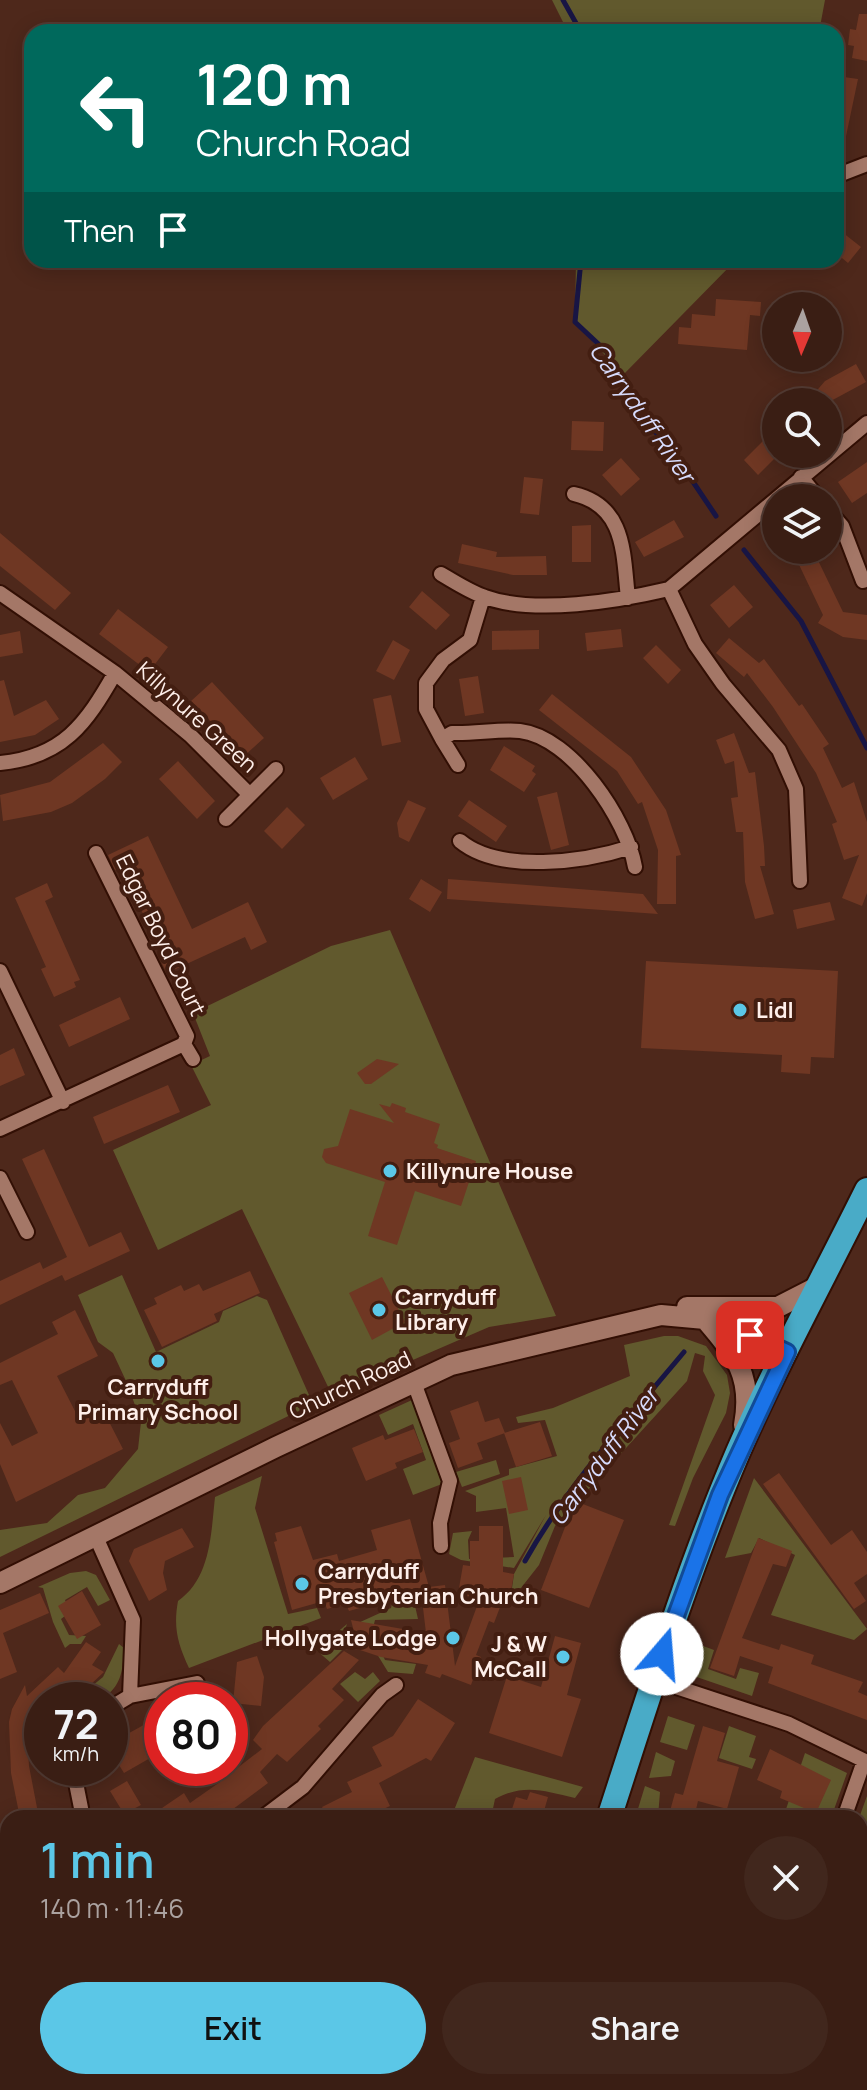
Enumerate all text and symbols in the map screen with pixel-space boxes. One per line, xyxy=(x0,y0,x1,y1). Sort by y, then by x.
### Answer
text: 120 m xyxy=(196,45,352,122)
icon: left xyxy=(64,56,168,160)
text: Church Road xyxy=(196,118,411,167)
icon: arrive xyxy=(151,208,195,252)
text: Then xyxy=(64,210,135,251)
north arrow xyxy=(762,292,842,372)
map controls xyxy=(762,292,842,564)
water label: Carryduff River xyxy=(582,335,706,491)
button: search xyxy=(762,388,842,468)
button: layers xyxy=(762,484,842,564)
street label: Killynure Green xyxy=(130,655,264,779)
street label: Edgar Boyd Court xyxy=(109,849,213,1021)
place label: Lidl xyxy=(756,995,794,1025)
marker: Lidl xyxy=(731,1001,749,1019)
place label: Killynure House xyxy=(406,1156,573,1186)
marker: Killynure House xyxy=(381,1162,399,1180)
place label: Carryduff Library xyxy=(395,1282,496,1337)
marker: Carryduff Library xyxy=(370,1301,388,1319)
pin xyxy=(716,1301,784,1369)
icon: arrive xyxy=(728,1313,772,1357)
street label: Church Road xyxy=(284,1344,416,1426)
marker: Carryduff Primary School xyxy=(149,1352,167,1370)
place label: Carryduff Primary School xyxy=(78,1372,238,1427)
water label: Carryduff River xyxy=(540,1378,668,1531)
place label: Carryduff Presbyterian Church xyxy=(318,1556,538,1611)
marker: Carryduff Presbyterian Church xyxy=(293,1575,311,1593)
position arrow xyxy=(620,1612,704,1696)
place label: Hollygate Lodge xyxy=(265,1623,437,1653)
marker: Hollygate Lodge xyxy=(444,1629,462,1647)
place label: J & W McCall xyxy=(474,1629,548,1684)
marker: J & W McCall xyxy=(554,1648,572,1666)
speed limit sign: 80 xyxy=(144,1682,248,1786)
text: 72 xyxy=(53,1696,99,1751)
text: km/h xyxy=(53,1740,99,1767)
text: 1 min xyxy=(40,1827,154,1892)
button: close xyxy=(744,1836,828,1920)
text: 140 m · 11:46 xyxy=(40,1890,184,1926)
button: Exit xyxy=(40,1982,426,2074)
button: Share xyxy=(442,1982,828,2074)

